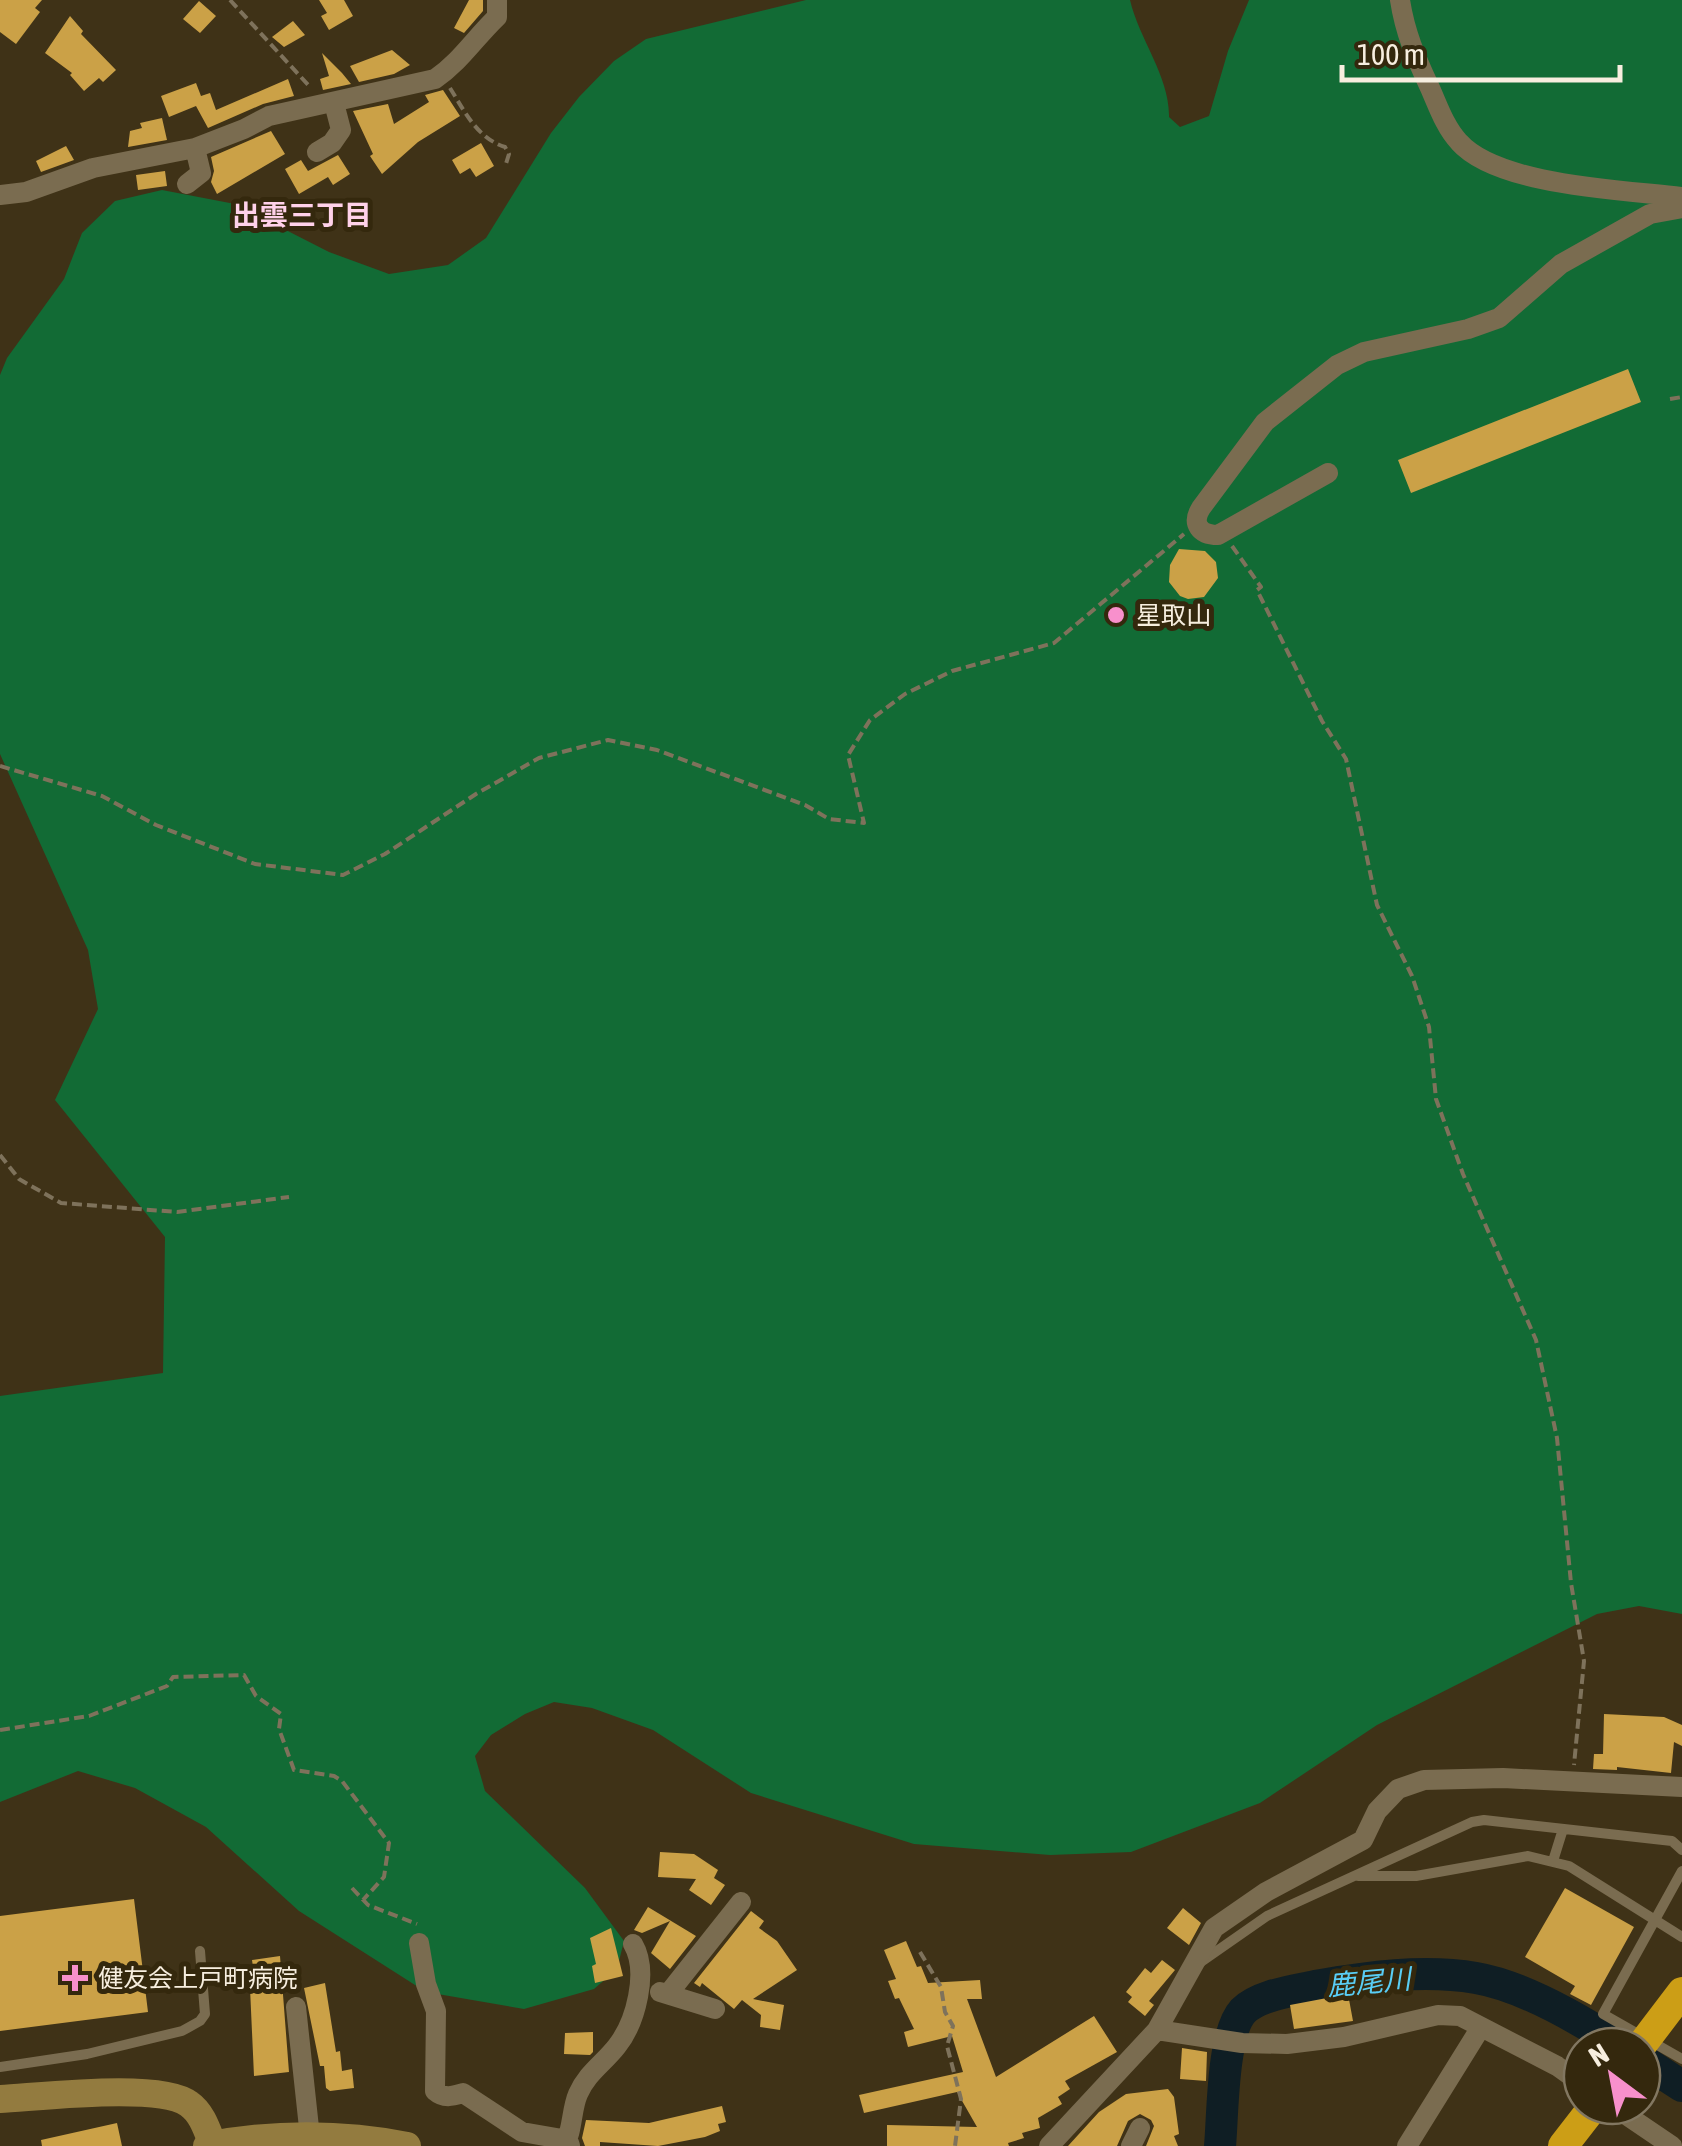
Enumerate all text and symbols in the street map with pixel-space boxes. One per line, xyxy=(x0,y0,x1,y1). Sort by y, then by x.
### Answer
scale bar xyxy=(1342,20,1620,82)
text: 100 m xyxy=(1357,37,1425,71)
district label: 出雲三丁目 xyxy=(232,199,372,231)
place label: 星取山 xyxy=(1136,601,1211,629)
marker: 星取山 xyxy=(1105,604,1127,626)
water label: 鹿尾川 xyxy=(1326,1962,1415,2002)
place label: 健友会上戸町病院 xyxy=(98,1964,298,1992)
marker: 健友会上戸町病院 xyxy=(62,1965,88,1991)
north arrow xyxy=(1562,2026,1662,2126)
text: N xyxy=(1583,2037,1614,2073)

